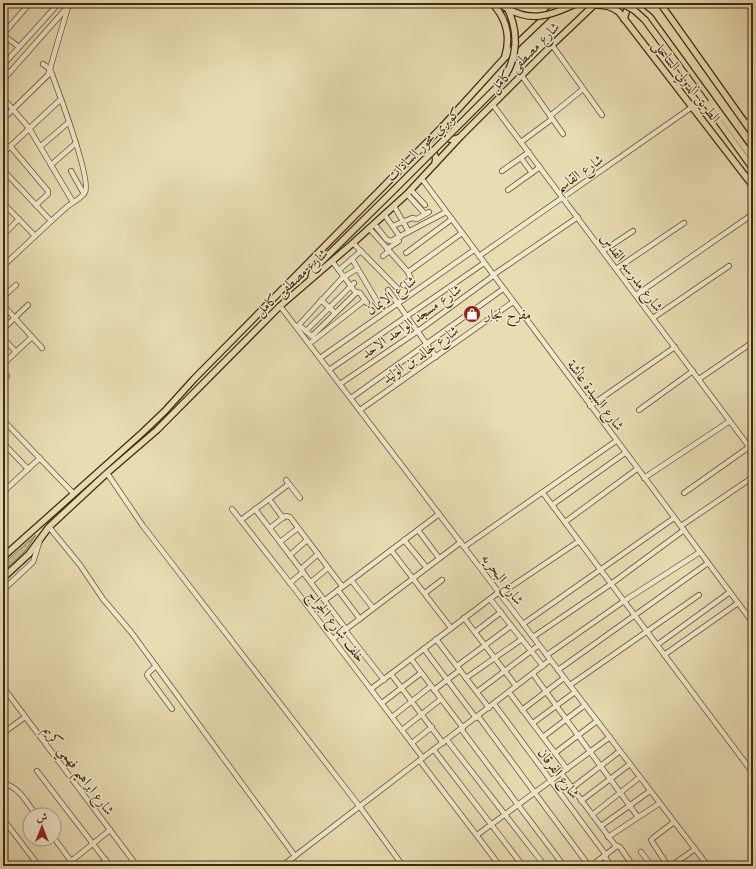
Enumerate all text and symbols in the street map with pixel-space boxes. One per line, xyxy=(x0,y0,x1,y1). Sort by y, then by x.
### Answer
street label: شارع مصطفى كامل xyxy=(485,18,565,98)
street label: الطريق الدولي الساحلى xyxy=(647,36,725,128)
street label: كوبري محور السادات xyxy=(382,103,466,187)
street label: شارع القاسم xyxy=(551,150,609,200)
street label: شارع مدرسه القدس xyxy=(594,229,667,317)
street label: شارع مصطفى كامل xyxy=(250,244,334,322)
street label: شارع الايمان xyxy=(362,271,421,321)
street label: شارع مسجد الواحد الاحد xyxy=(357,280,466,365)
shop icon: مفرح نجار xyxy=(462,304,482,324)
place label: مفرح نجار xyxy=(483,305,531,327)
street label: شارع خالد بن الوليد xyxy=(378,321,463,389)
street label: شارع السيدة عائشة xyxy=(561,356,629,436)
street label: شارع البحريه xyxy=(475,550,528,610)
street label: خلف شارع الجراج xyxy=(301,586,370,668)
street label: شارع ابراهيم فهمي كريم xyxy=(40,722,118,818)
street label: شارع الفرقان xyxy=(532,744,584,804)
north arrow xyxy=(22,807,62,847)

